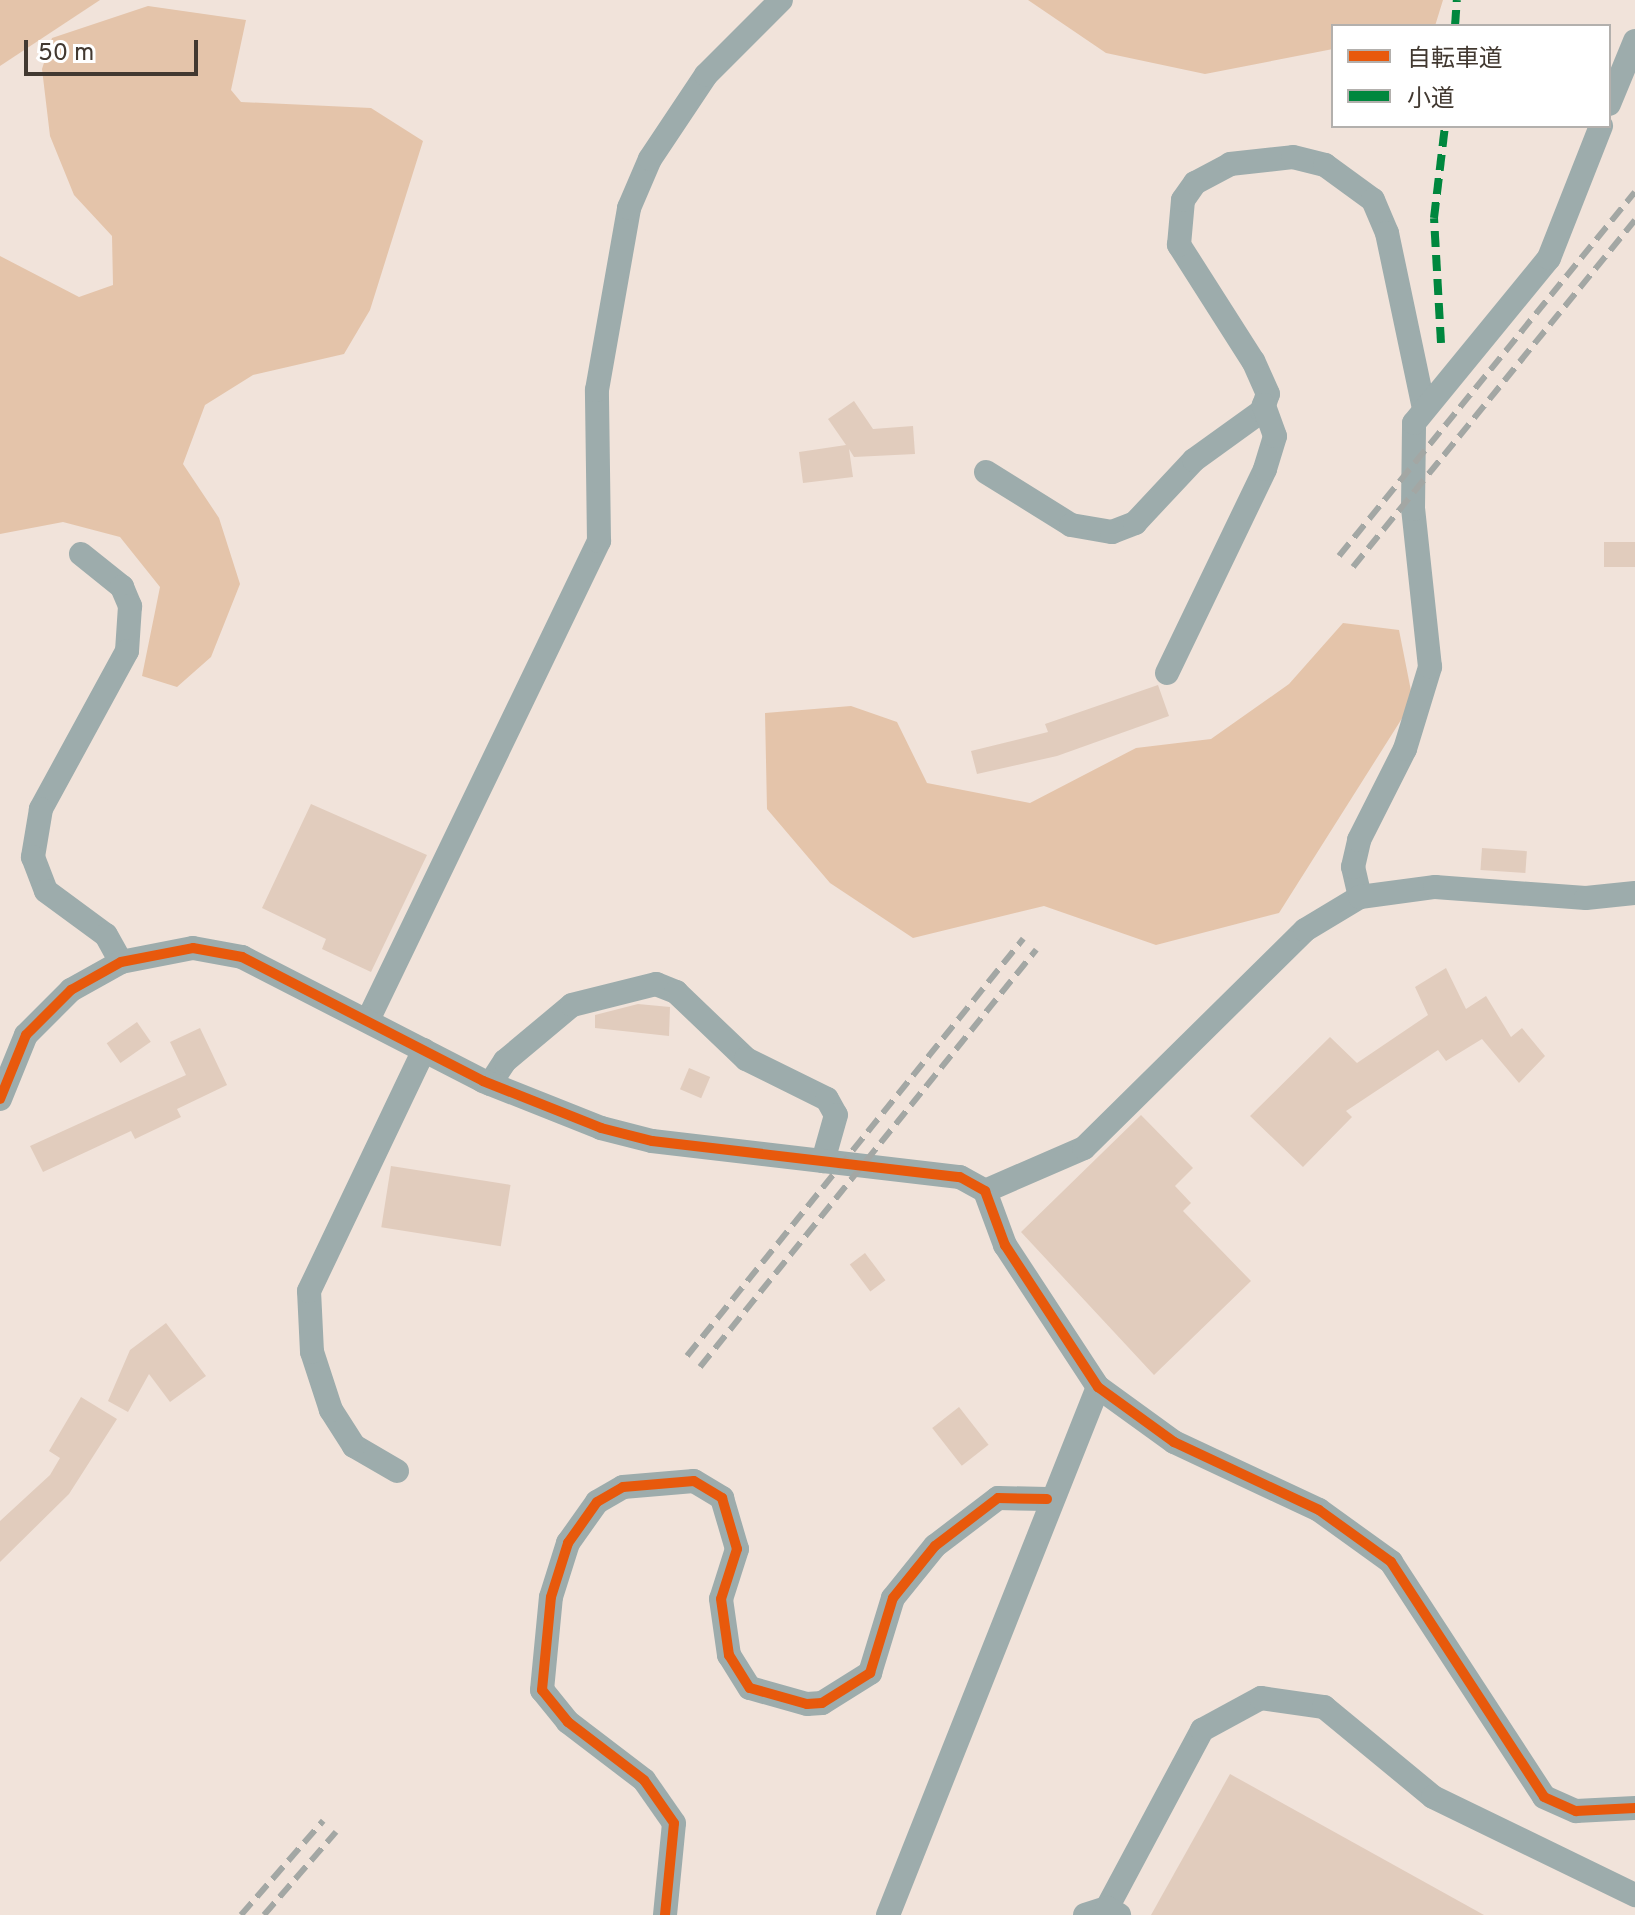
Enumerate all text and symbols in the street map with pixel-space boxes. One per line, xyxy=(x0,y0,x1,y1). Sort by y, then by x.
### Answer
scale bar xyxy=(28,24,202,74)
legend xyxy=(1331,24,1611,128)
text: 50 m xyxy=(38,39,94,69)
text: 自転車道 xyxy=(1407,45,1503,75)
text: 小道 xyxy=(1407,85,1455,115)

